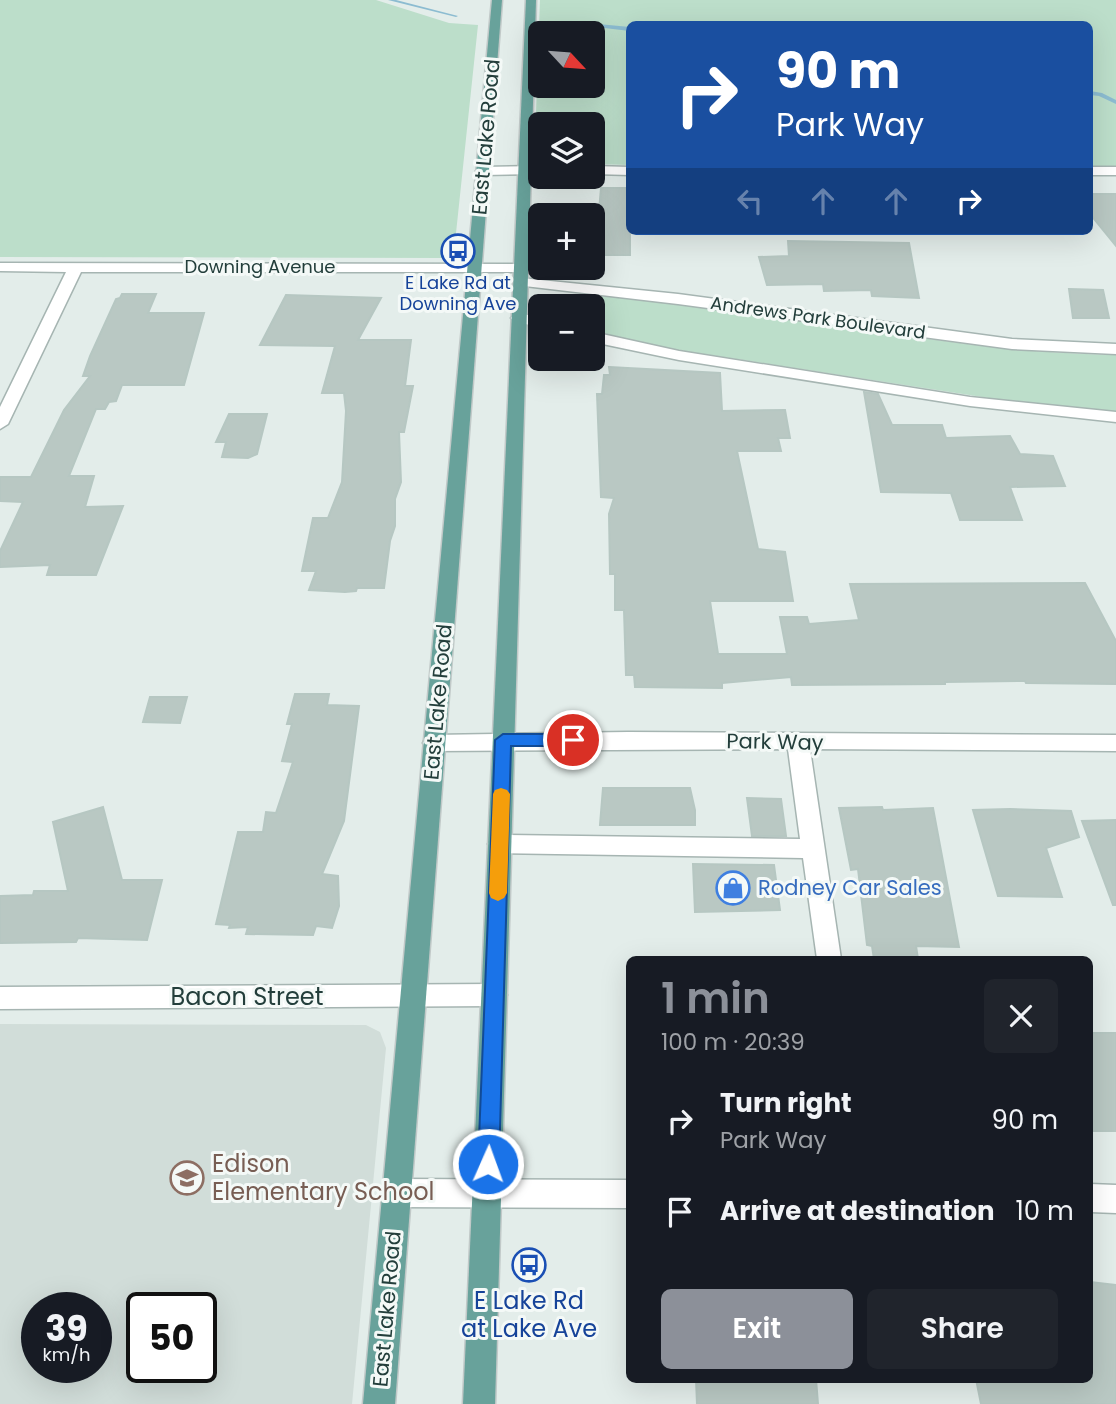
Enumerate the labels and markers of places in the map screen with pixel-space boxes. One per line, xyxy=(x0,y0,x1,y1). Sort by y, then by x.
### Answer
bus stop icon: E Lake Rd at Downing Ave xyxy=(439,232,477,270)
place label: E Lake Rd at Downing Ave xyxy=(400,270,516,316)
pin xyxy=(543,710,603,770)
shop icon: Rodney Car Sales xyxy=(714,869,752,907)
place label: Rodney Car Sales xyxy=(758,873,942,902)
place label: Edison Elementary School xyxy=(212,1147,435,1208)
school or university icon: Edison Elementary School xyxy=(168,1159,206,1197)
bus stop icon: E Lake Rd at Lake Ave xyxy=(510,1246,548,1284)
place label: E Lake Rd at Lake Ave xyxy=(461,1284,597,1345)

